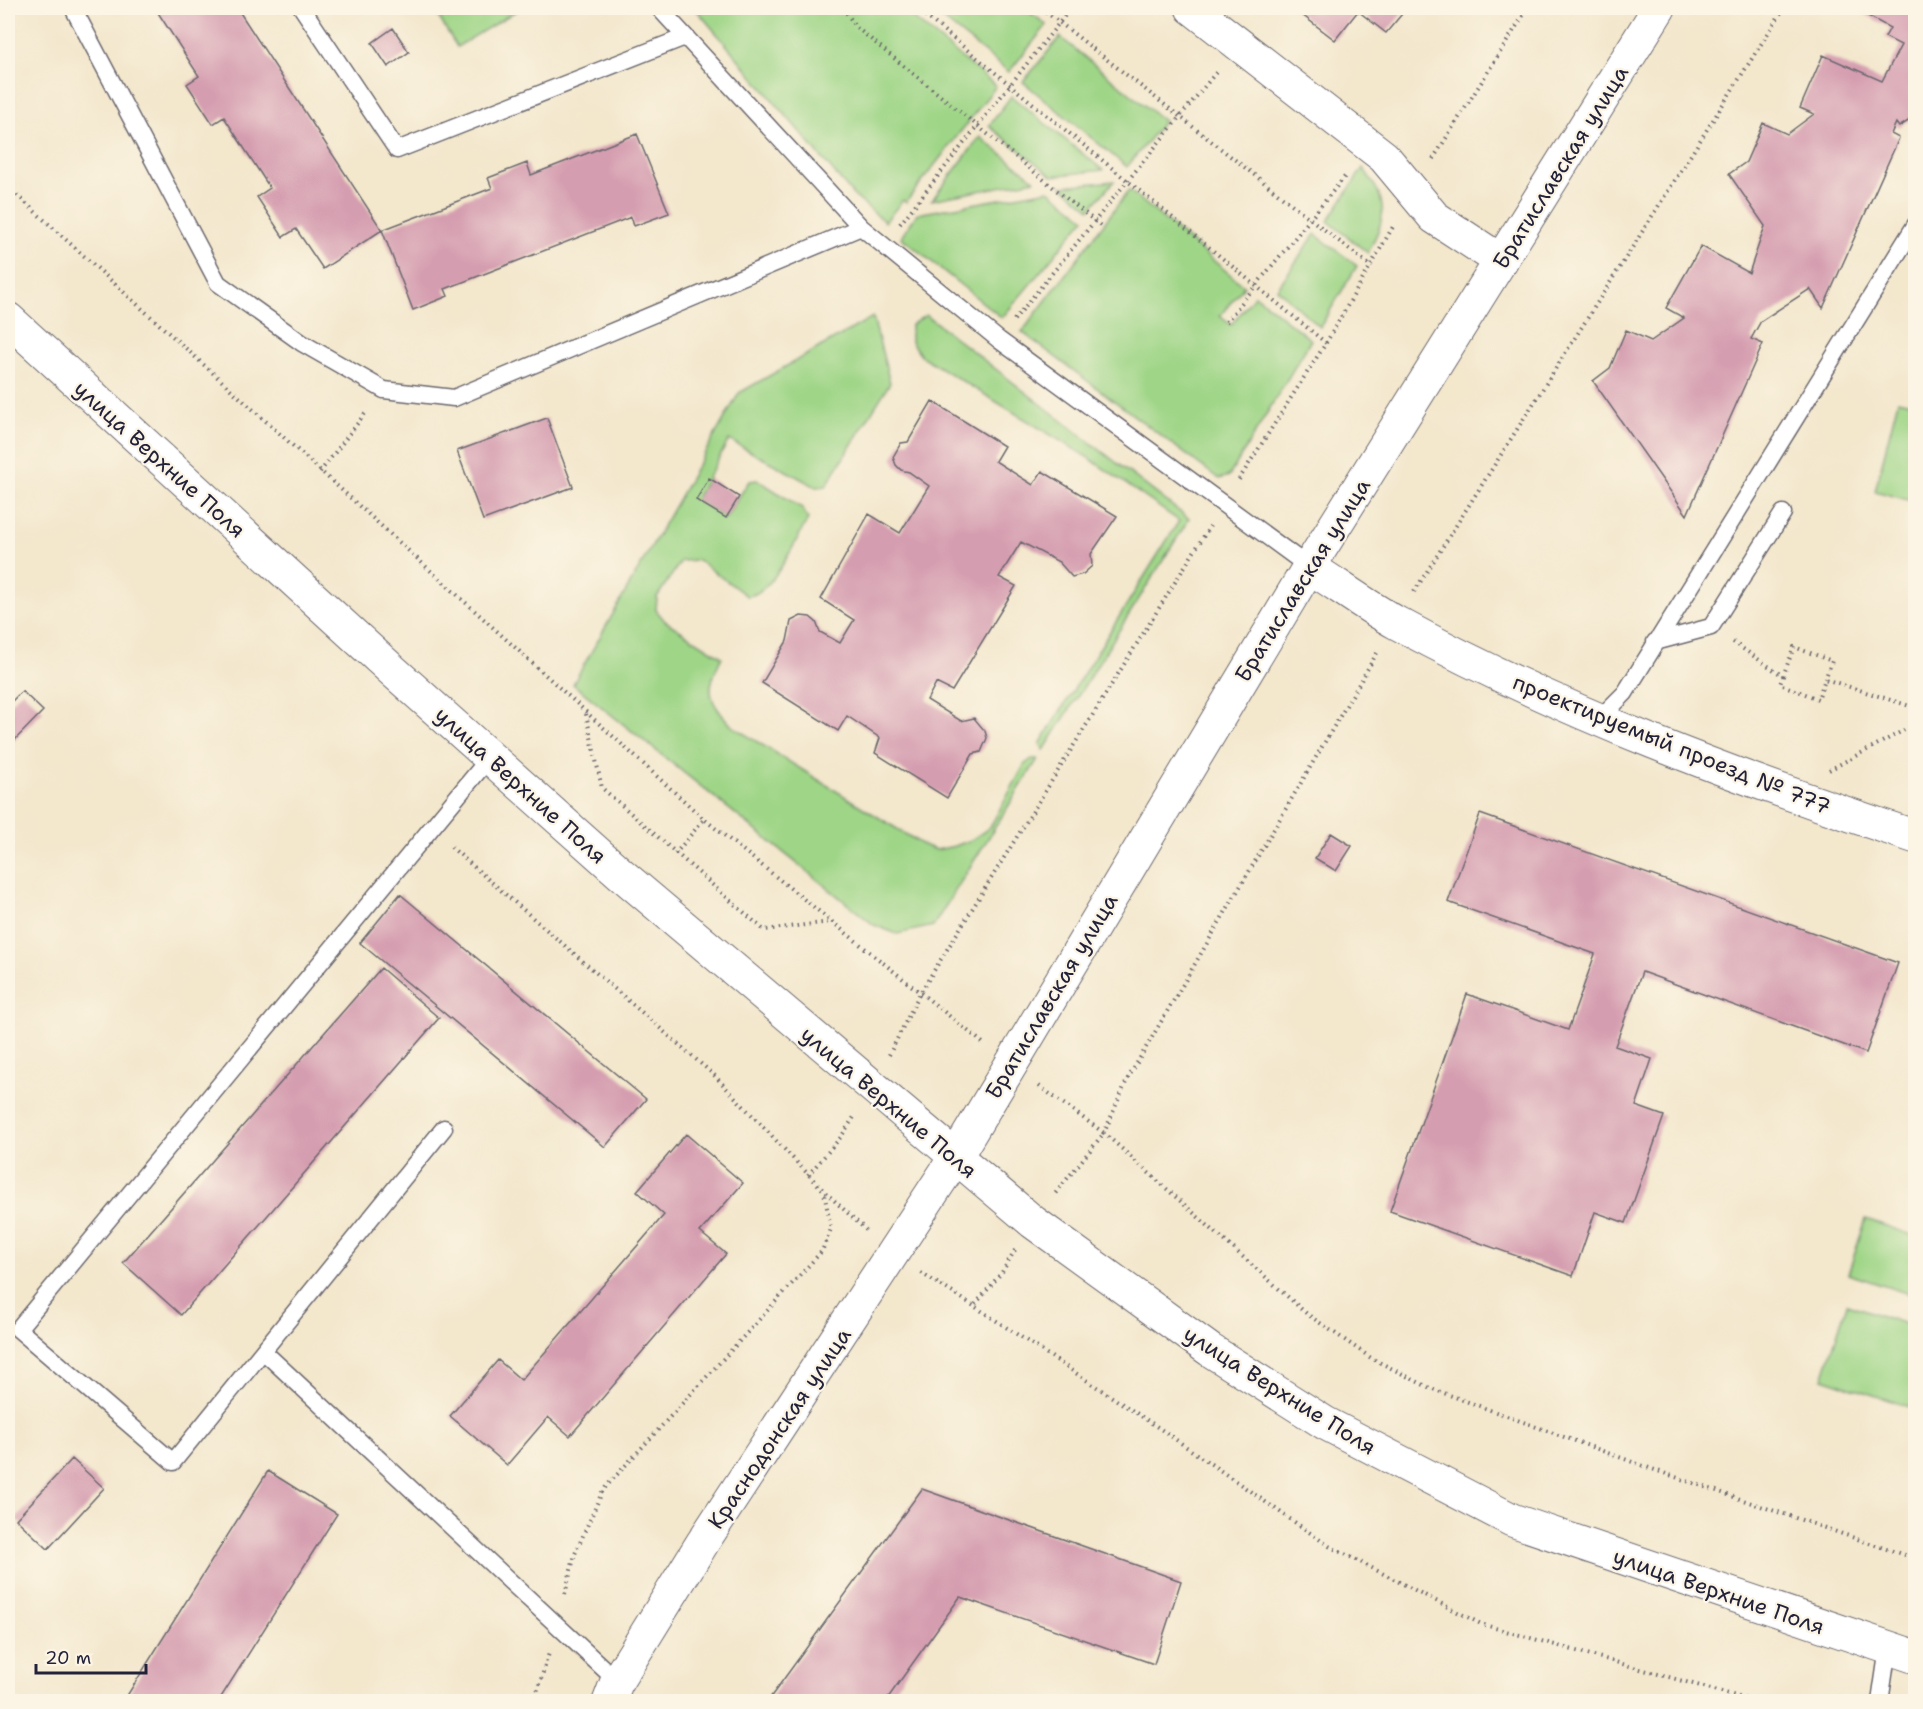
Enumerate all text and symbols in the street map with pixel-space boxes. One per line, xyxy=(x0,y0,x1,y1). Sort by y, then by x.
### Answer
street label: Братиславская улица xyxy=(1486,60,1635,274)
street label: улица Верхние Поля xyxy=(68,374,252,544)
street label: Братиславская улица xyxy=(1228,473,1377,687)
street label: проектируемый проезд № 777 xyxy=(1509,667,1835,822)
street label: улица Верхние Поля xyxy=(429,700,613,870)
street label: Братиславская улица xyxy=(979,888,1124,1104)
street label: улица Верхние Поля xyxy=(794,1020,983,1185)
street label: улица Верхние Поля xyxy=(1178,1319,1381,1462)
street label: Краснодонская улица xyxy=(701,1322,858,1535)
street label: улица Верхние Поля xyxy=(1609,1542,1828,1641)
scale bar xyxy=(36,1637,146,1675)
text: 20 m xyxy=(45,1646,91,1670)

